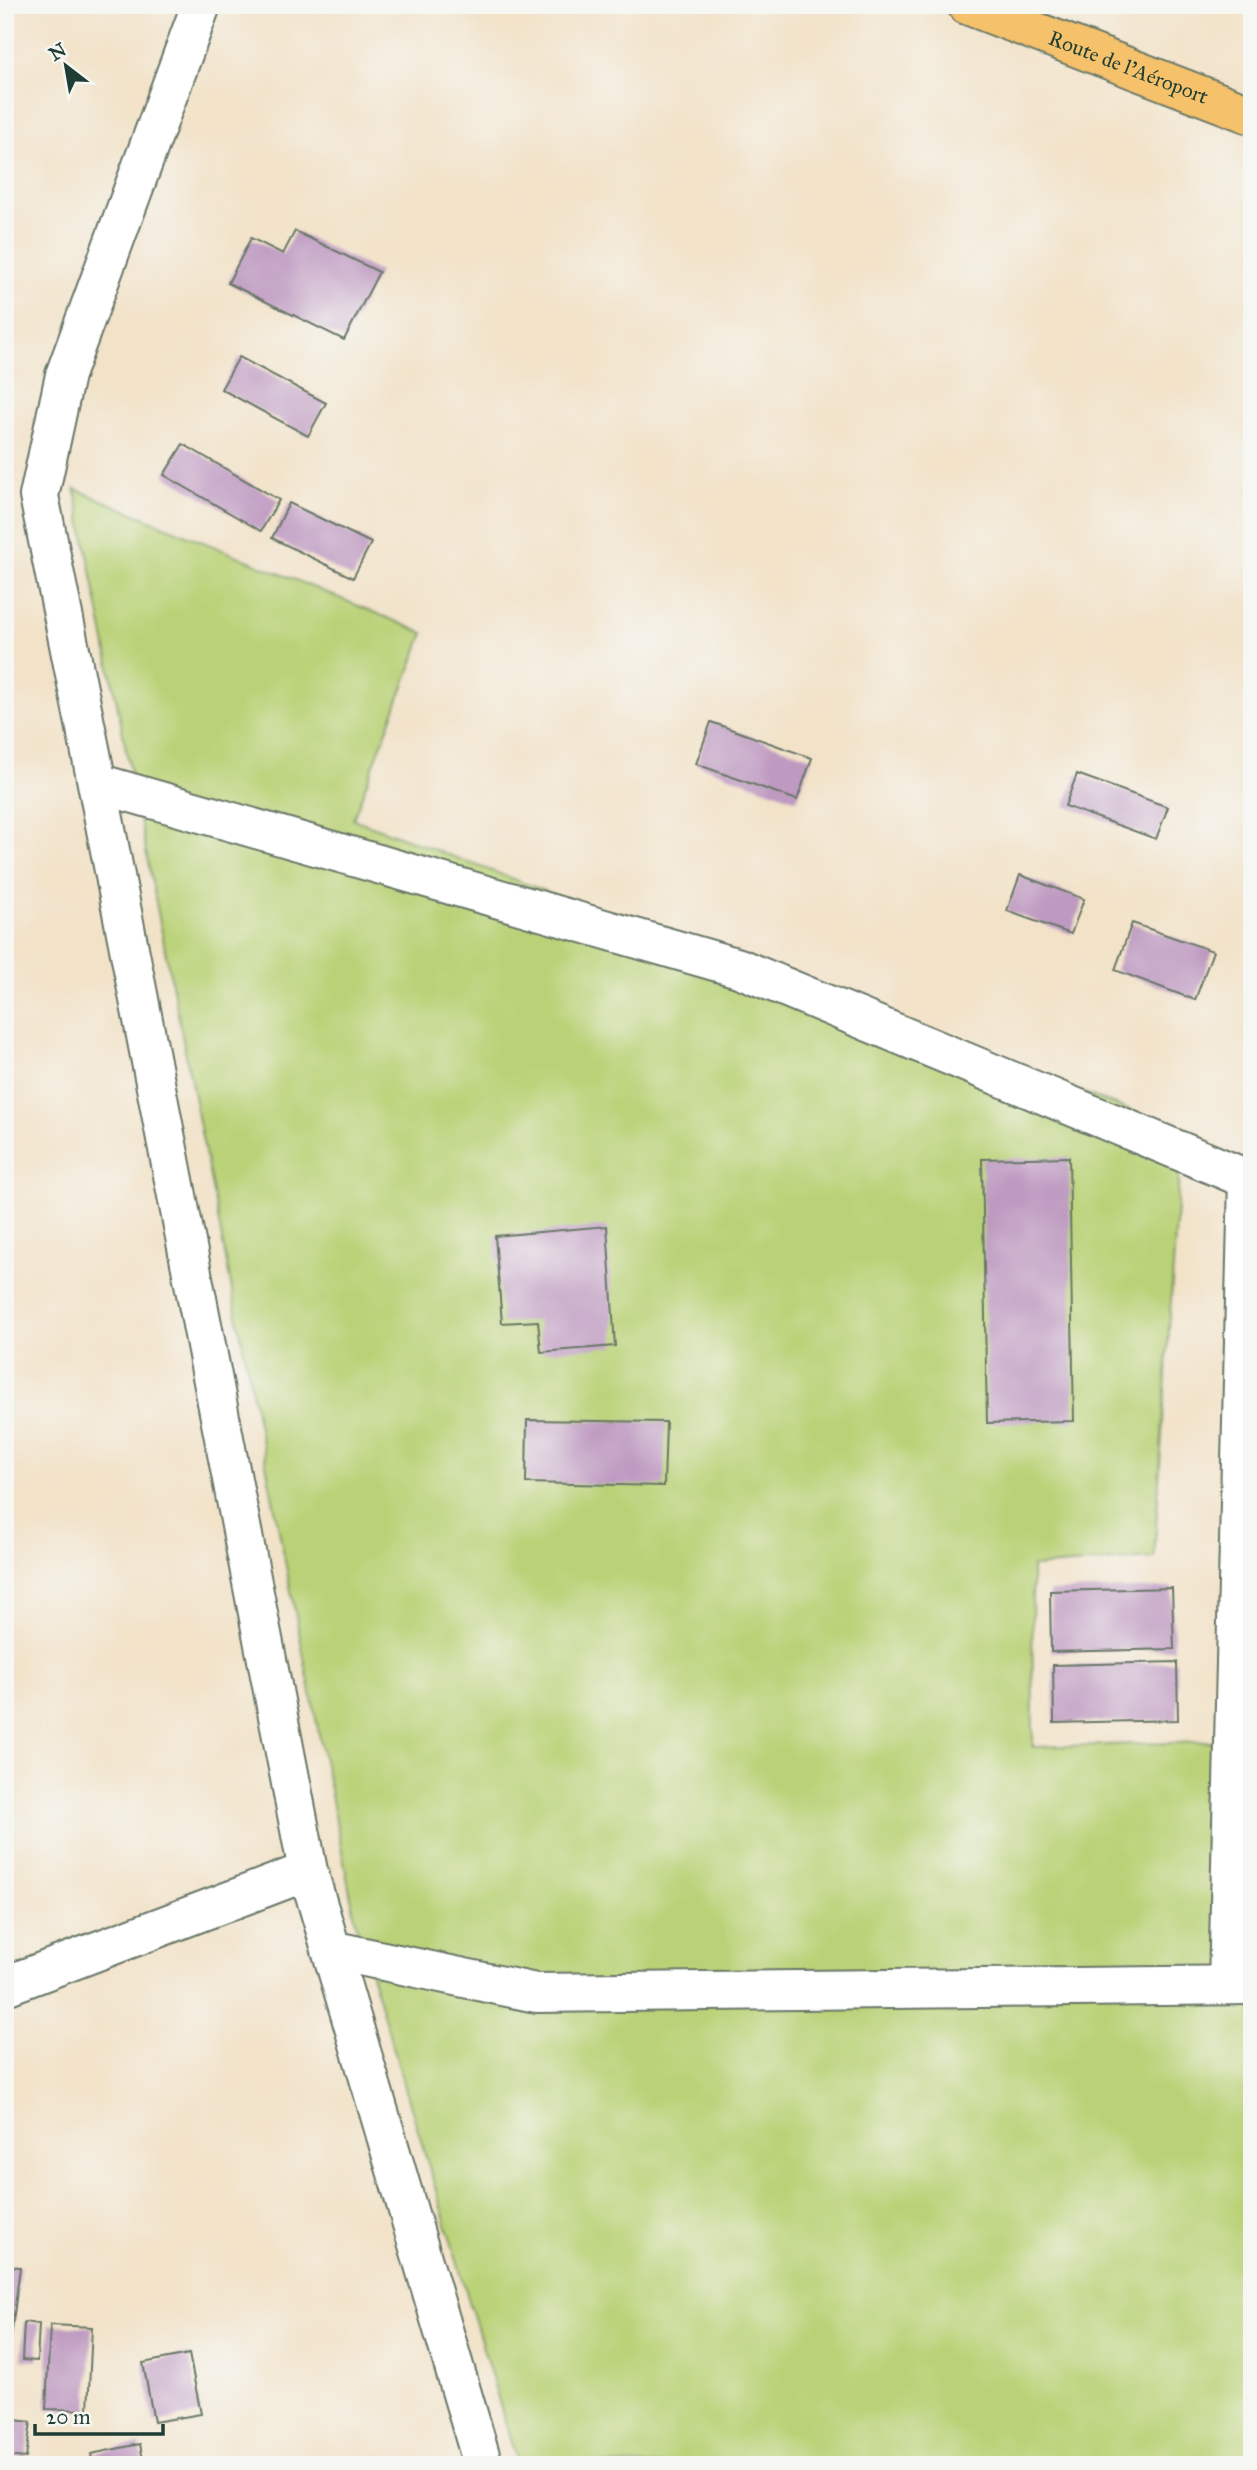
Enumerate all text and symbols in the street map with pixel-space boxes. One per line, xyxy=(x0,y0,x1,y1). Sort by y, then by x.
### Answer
street label: Route de l'Aéroport xyxy=(1045,25,1212,110)
north arrow xyxy=(32,32,102,102)
text: N xyxy=(45,38,70,66)
scale bar xyxy=(35,2393,163,2437)
text: 20 m xyxy=(46,2404,91,2430)

